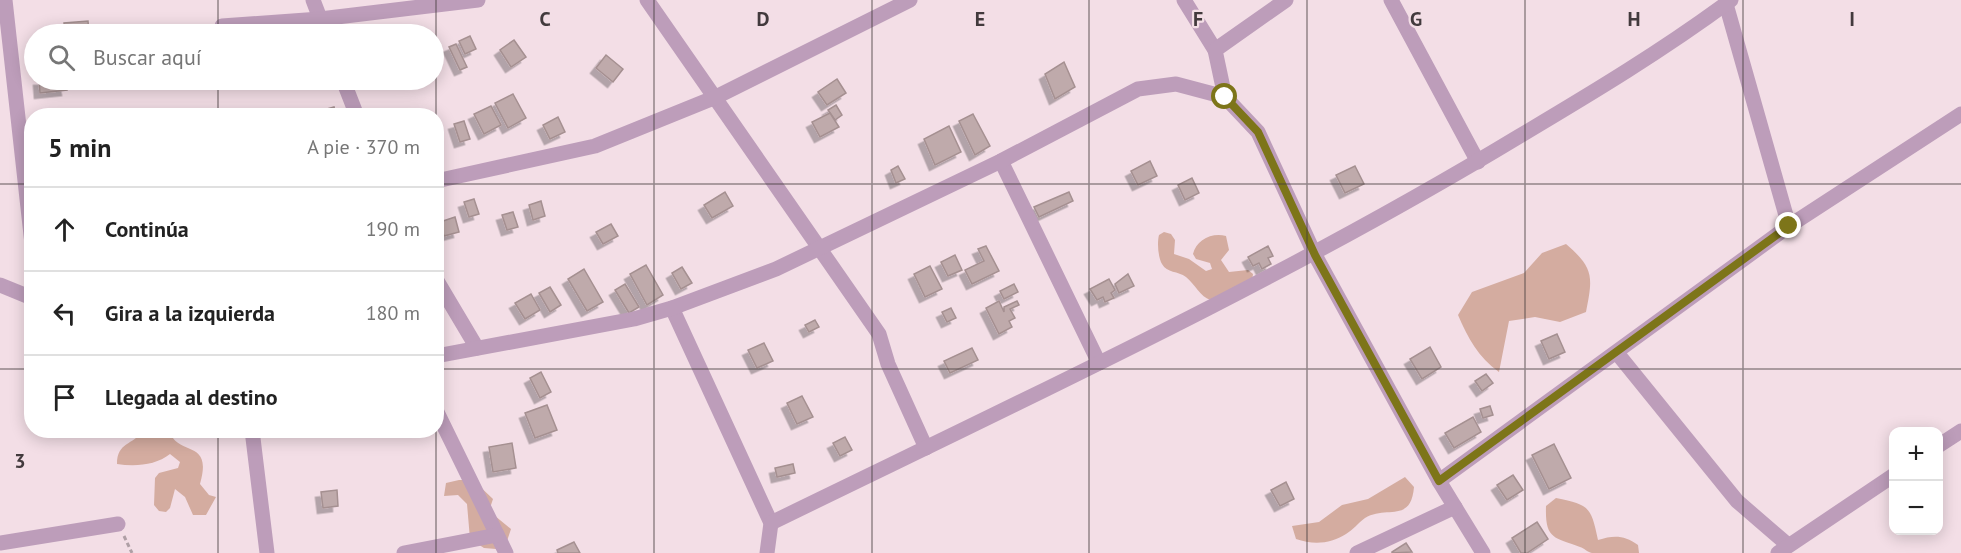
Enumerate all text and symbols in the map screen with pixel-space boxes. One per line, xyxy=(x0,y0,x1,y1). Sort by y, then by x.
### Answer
text: C xyxy=(539,6,551,32)
text: D xyxy=(757,6,770,32)
text: E xyxy=(975,6,985,32)
text: F xyxy=(1193,6,1203,32)
text: G xyxy=(1410,6,1422,32)
text: H xyxy=(1627,6,1641,32)
text: I xyxy=(1849,6,1855,32)
search box xyxy=(24,24,444,90)
icon: search xyxy=(45,41,78,74)
text: Buscar aquí xyxy=(93,43,202,71)
route start xyxy=(1211,83,1237,109)
text: 5 min xyxy=(48,131,111,164)
text: A pie · 370 m xyxy=(307,134,420,160)
route end xyxy=(1775,212,1801,238)
icon: ahead xyxy=(48,213,81,246)
text: Continúa xyxy=(105,215,189,243)
text: 190 m xyxy=(366,216,420,242)
icon: left xyxy=(48,297,81,330)
text: Gira a la izquierda xyxy=(105,299,275,327)
text: 180 m xyxy=(366,300,420,326)
icon: arrive xyxy=(48,381,81,414)
text: Llegada al destino xyxy=(105,383,278,411)
map controls xyxy=(1889,427,1943,535)
button: + xyxy=(1889,427,1943,481)
text: 3 xyxy=(14,448,26,474)
button: − xyxy=(1889,481,1943,535)

